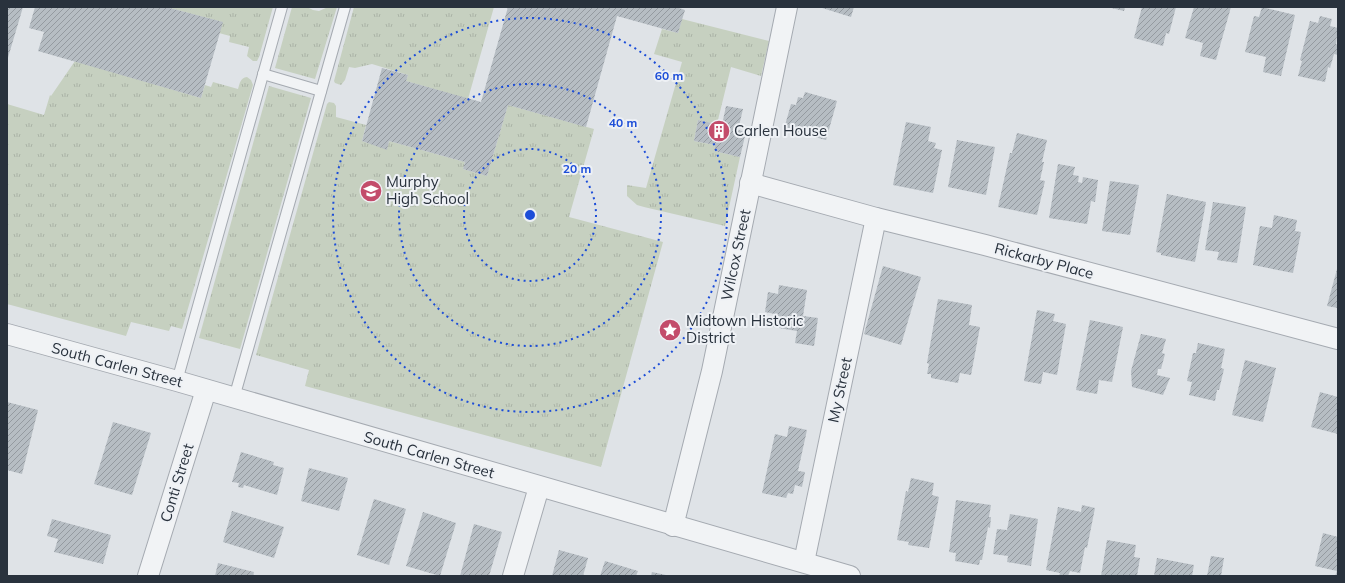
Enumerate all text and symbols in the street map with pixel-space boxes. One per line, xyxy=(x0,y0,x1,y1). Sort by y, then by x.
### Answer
text: 60 m xyxy=(655,68,683,83)
text: 40 m xyxy=(609,115,637,130)
building icon: Carlen House xyxy=(706,118,732,144)
place label: Carlen House xyxy=(734,121,827,140)
text: 20 m xyxy=(563,161,591,176)
place label: Murphy High School xyxy=(386,172,469,208)
school or university icon: Murphy High School xyxy=(358,178,384,204)
street label: Wilcox Street xyxy=(717,207,754,302)
centre of rings xyxy=(523,208,537,222)
street label: Rickarby Place xyxy=(992,238,1096,283)
place label: Midtown Historic District xyxy=(686,311,803,347)
place icon: Midtown Historic District xyxy=(657,317,683,343)
street label: South Carlen Street xyxy=(50,338,185,391)
street label: My Street xyxy=(823,356,856,424)
street label: South Carlen Street xyxy=(362,427,497,482)
street label: Conti Street xyxy=(156,441,197,525)

